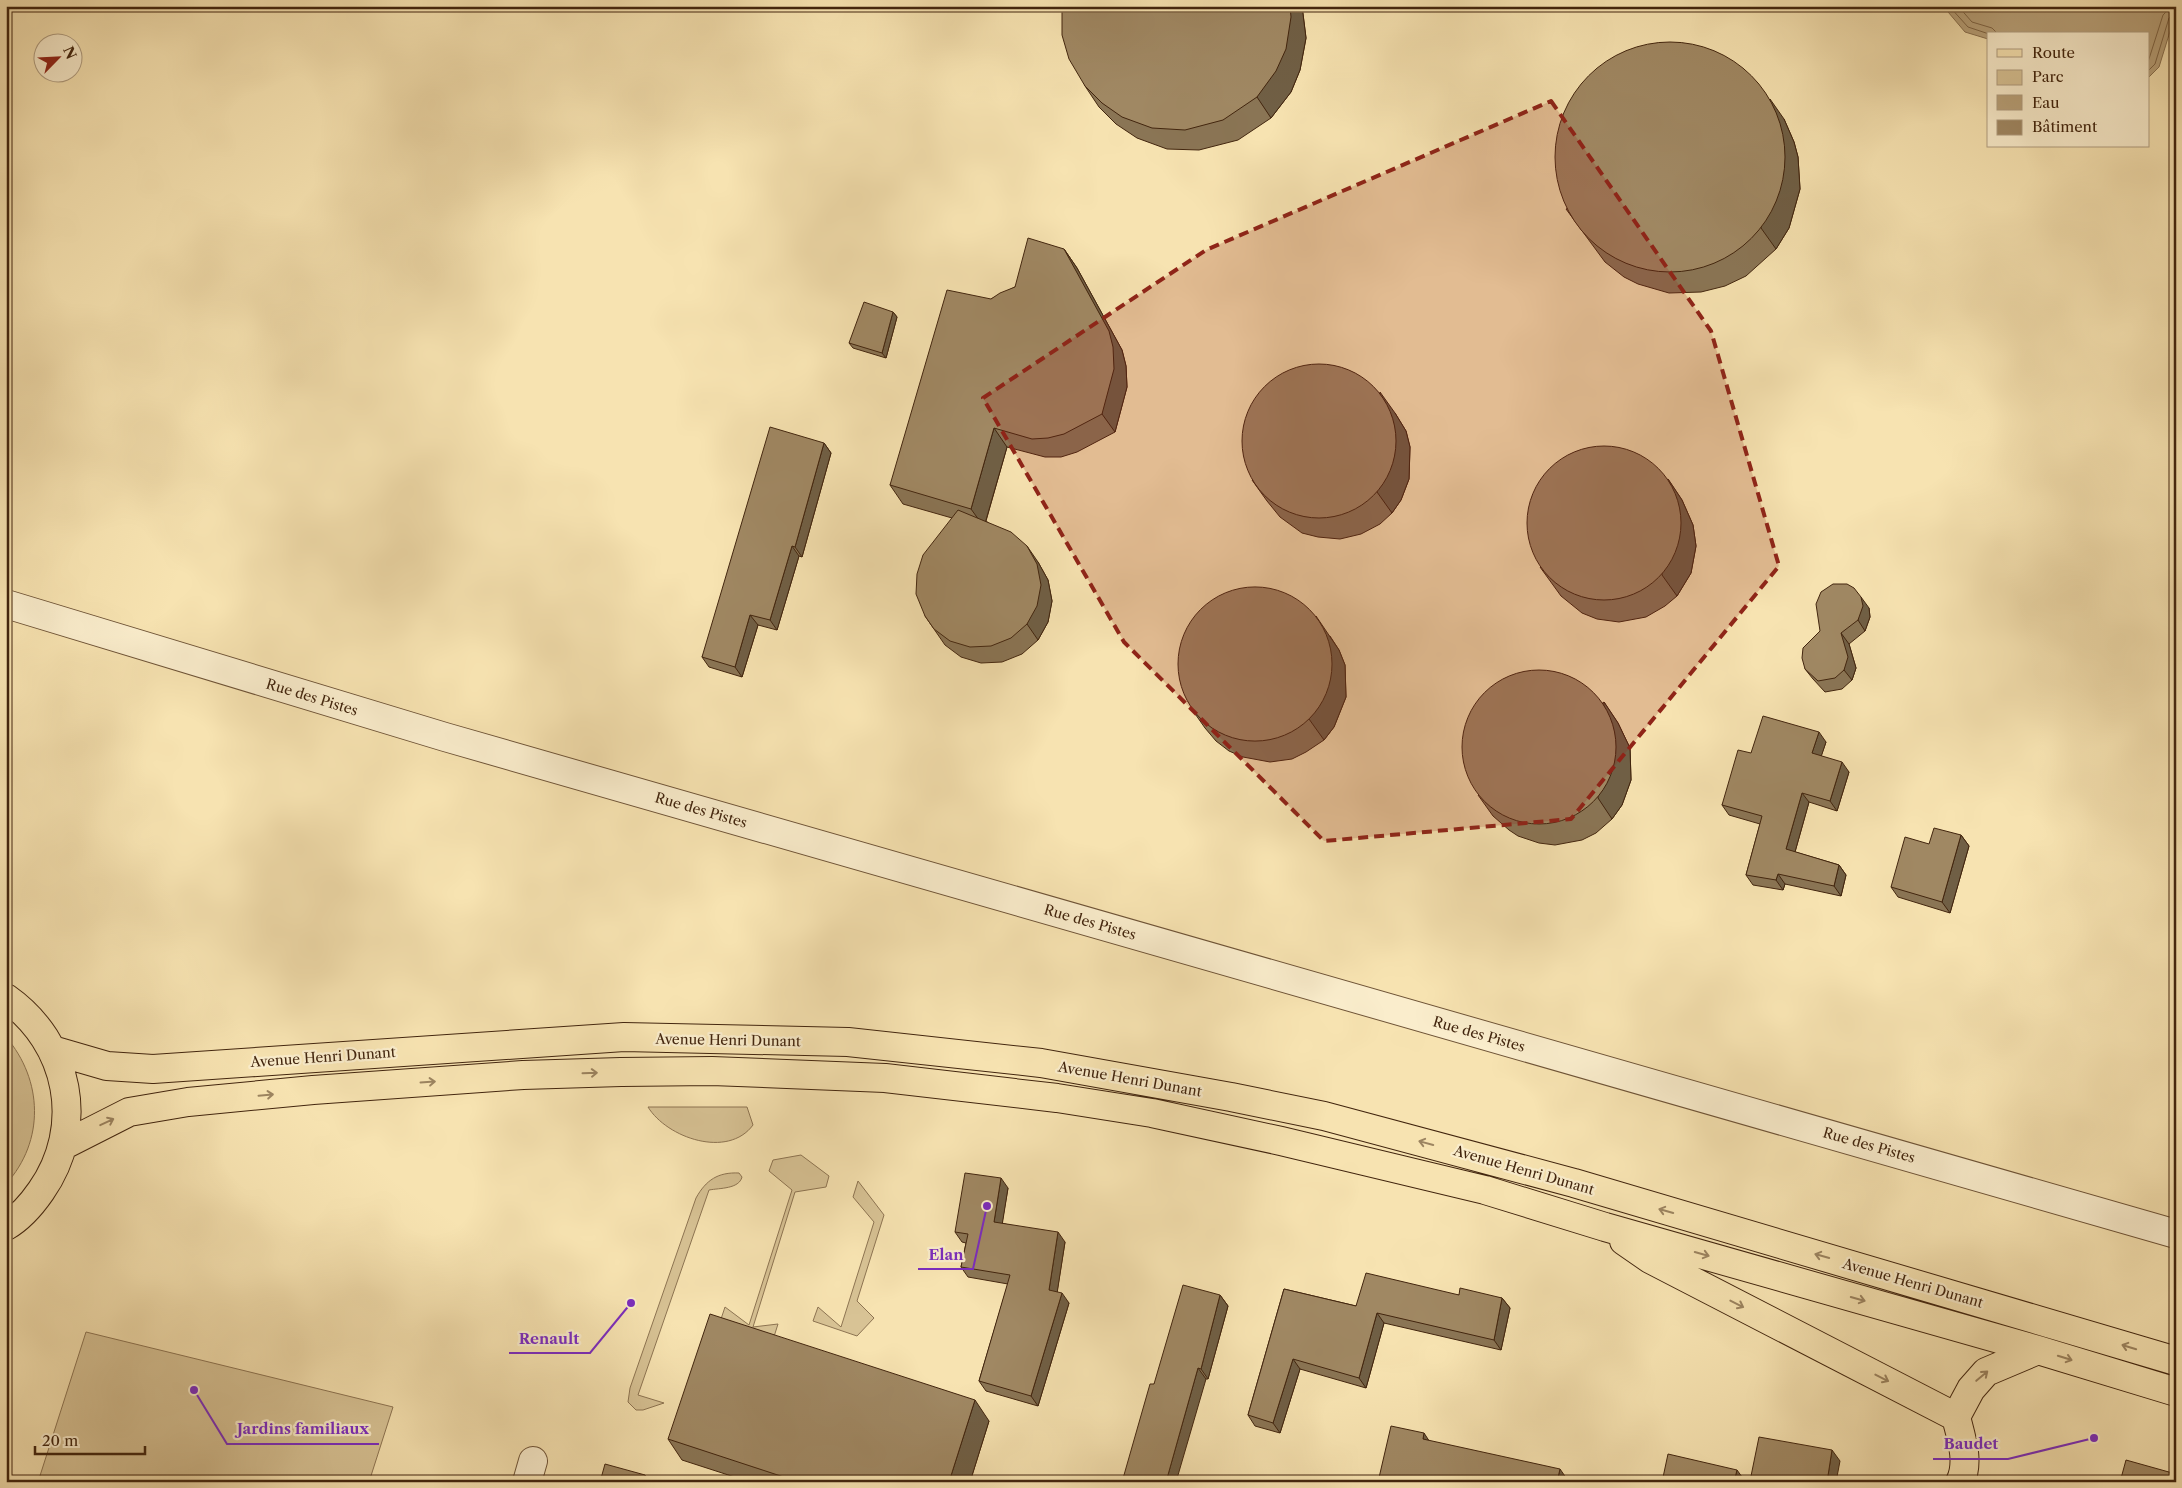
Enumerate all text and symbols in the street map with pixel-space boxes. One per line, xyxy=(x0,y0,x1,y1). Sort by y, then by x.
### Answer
north arrow xyxy=(32,32,82,82)
legend xyxy=(1987,32,2150,148)
text: N xyxy=(59,43,81,62)
text: Route xyxy=(2032,43,2075,62)
text: Parc xyxy=(2032,67,2064,86)
text: Eau xyxy=(2032,93,2060,112)
text: Bâtiment xyxy=(2032,117,2098,136)
street label: Rue des Pistes xyxy=(264,674,360,720)
street label: Rue des Pistes xyxy=(653,788,749,832)
street label: Rue des Pistes xyxy=(1042,900,1138,944)
street label: Rue des Pistes xyxy=(1431,1012,1527,1056)
street label: Avenue Henri Dunant xyxy=(654,1030,801,1050)
street label: Avenue Henri Dunant xyxy=(249,1043,396,1071)
street label: Avenue Henri Dunant xyxy=(1056,1057,1203,1101)
one-way arrow xyxy=(582,1068,598,1078)
one-way arrow xyxy=(420,1077,436,1086)
one-way arrow xyxy=(258,1090,274,1099)
one-way arrow xyxy=(99,1117,114,1126)
street label: Rue des Pistes xyxy=(1821,1123,1917,1167)
one-way arrow xyxy=(1418,1138,1434,1147)
street label: Avenue Henri Dunant xyxy=(1451,1141,1596,1199)
one-way arrow xyxy=(1659,1205,1675,1215)
callout: Elan xyxy=(918,1239,973,1269)
text: Elan xyxy=(928,1245,964,1264)
one-way arrow xyxy=(1694,1250,1710,1260)
one-way arrow xyxy=(1815,1251,1831,1261)
street label: Avenue Henri Dunant xyxy=(1840,1254,1985,1312)
one-way arrow xyxy=(1850,1295,1866,1304)
one-way arrow xyxy=(1729,1300,1744,1309)
callout: Renault xyxy=(509,1323,590,1353)
text: Renault xyxy=(519,1329,579,1348)
one-way arrow xyxy=(2121,1342,2137,1352)
one-way arrow xyxy=(2057,1354,2073,1364)
one-way arrow xyxy=(1976,1371,1989,1382)
one-way arrow xyxy=(1874,1373,1889,1383)
callout: Jardins familiaux xyxy=(227,1414,379,1444)
text: Jardins familiaux xyxy=(234,1419,369,1438)
scale bar xyxy=(35,1423,145,1455)
callout: Baudet xyxy=(1933,1429,2008,1459)
text: 20 m xyxy=(42,1431,78,1450)
text: Baudet xyxy=(1944,1434,1998,1453)

